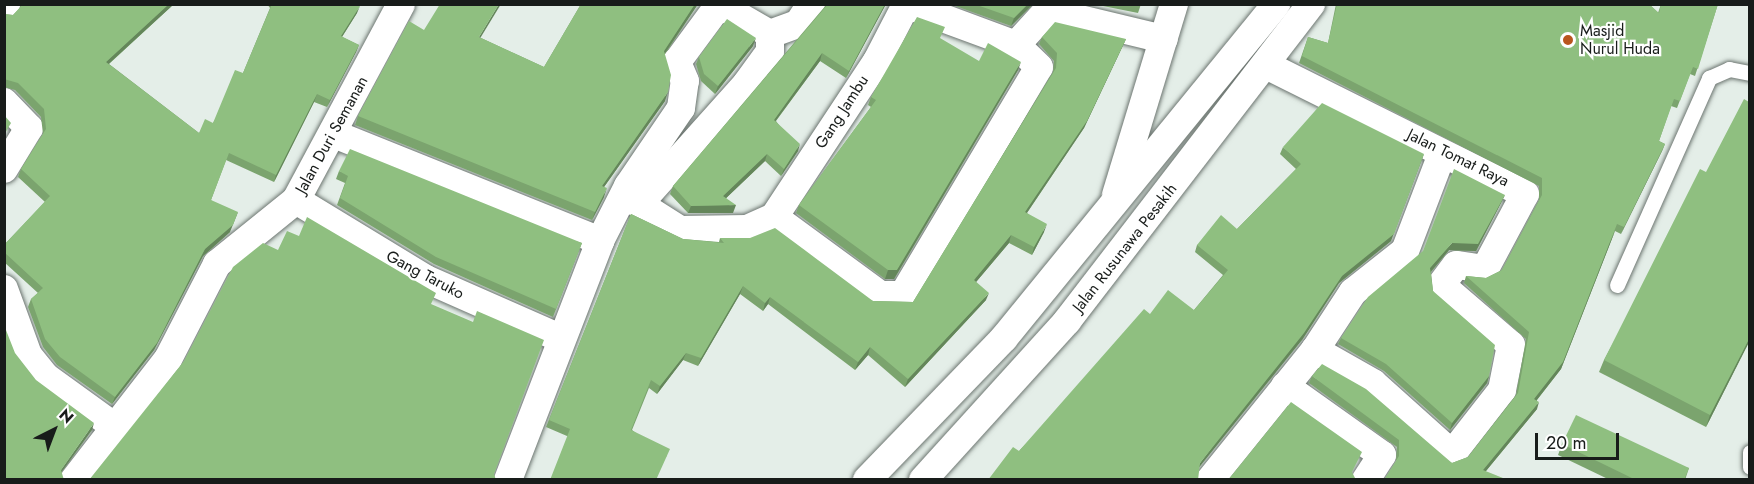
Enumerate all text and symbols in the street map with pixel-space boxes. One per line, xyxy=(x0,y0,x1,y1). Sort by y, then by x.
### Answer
place label: Masjid Nurul Huda xyxy=(1580,21,1660,59)
marker: Masjid Nurul Huda xyxy=(1561,33,1575,47)
street label: Gang Jambu xyxy=(811,72,873,152)
street label: Jalan Duri Semanan xyxy=(292,73,372,197)
street label: Jalan Tomat Raya xyxy=(1404,125,1512,191)
street label: Jalan Rusunawa Pesakih xyxy=(1069,180,1181,316)
street label: Gang Taruko xyxy=(383,246,467,304)
north arrow xyxy=(24,400,84,460)
text: N xyxy=(54,403,79,429)
scale bar xyxy=(1538,421,1622,459)
text: 20 m xyxy=(1546,430,1586,456)

